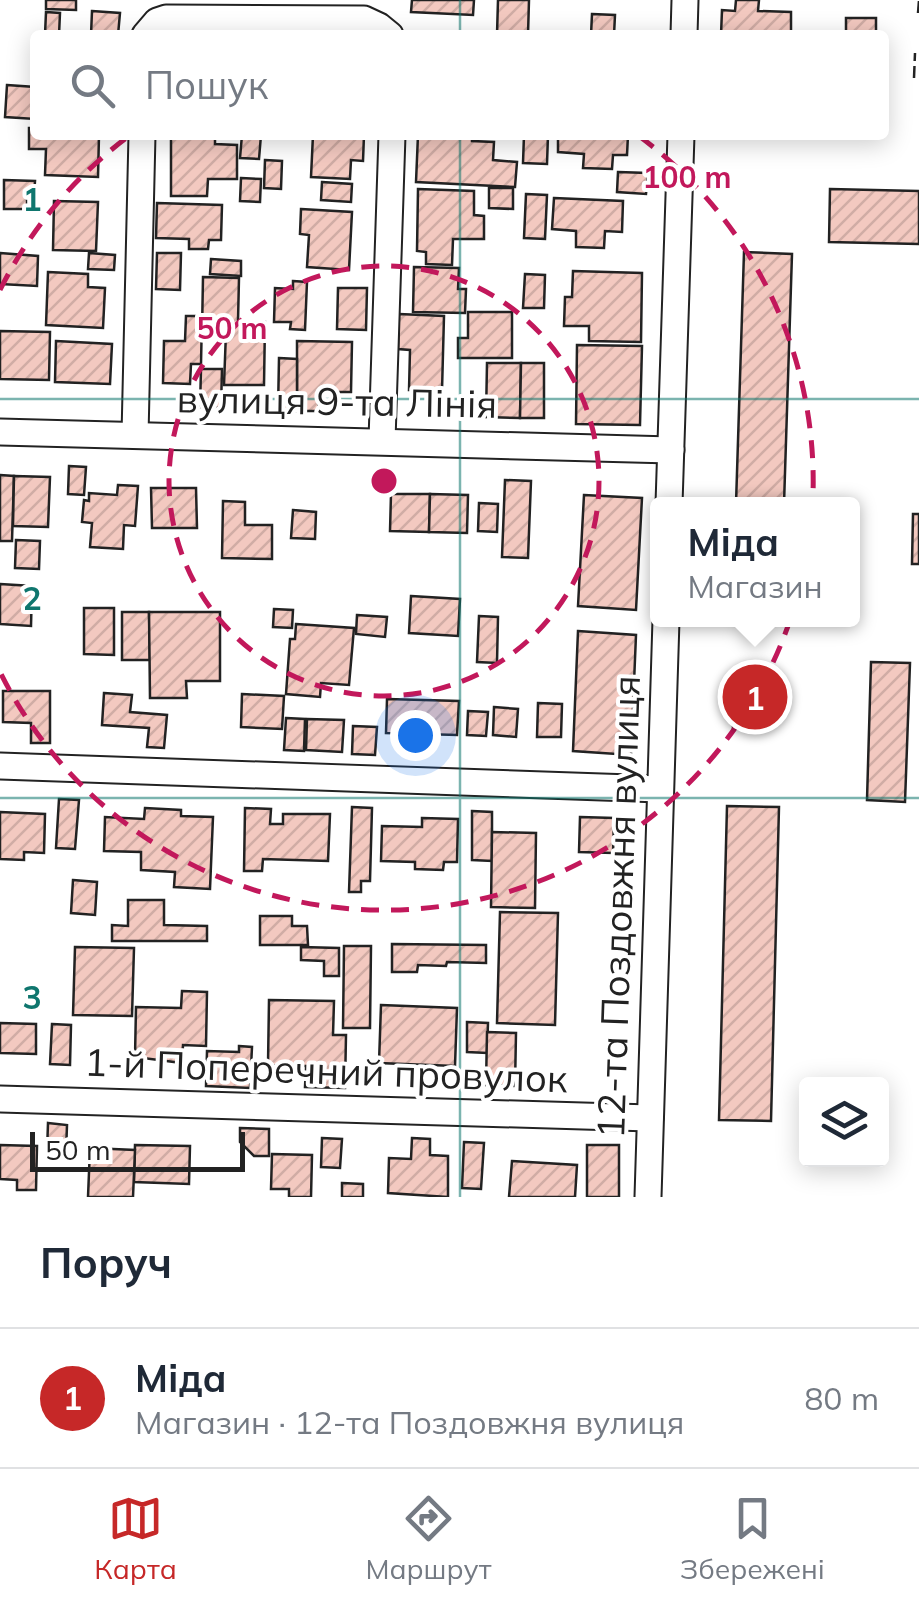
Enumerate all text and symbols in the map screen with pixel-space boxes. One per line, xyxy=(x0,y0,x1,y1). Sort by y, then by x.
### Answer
search box xyxy=(30,30,889,140)
icon: search xyxy=(65,58,120,113)
text: Пошук xyxy=(145,61,268,109)
text: 100 m xyxy=(642,158,732,196)
text: 1 xyxy=(22,179,42,219)
text: 50 m xyxy=(196,309,268,347)
street label: вулиця 9-та Лінія xyxy=(176,374,498,428)
centre of rings xyxy=(366,463,402,499)
popup xyxy=(650,497,860,627)
text: Міда xyxy=(687,518,779,566)
text: Магазин xyxy=(687,566,823,606)
text: 2 xyxy=(22,578,42,618)
pin: 1 xyxy=(722,660,788,734)
street label: 12-та Поздовжня вулиця xyxy=(586,675,650,1139)
your location xyxy=(390,710,441,761)
text: 3 xyxy=(22,977,42,1017)
street label: 1-й Поперечний провулок xyxy=(84,1038,569,1102)
map controls xyxy=(799,1077,889,1167)
button: layers xyxy=(799,1077,889,1167)
scale bar xyxy=(30,1127,245,1172)
text: 50 m xyxy=(45,1132,111,1167)
text: Поруч xyxy=(40,1236,172,1289)
text: Міда xyxy=(135,1354,227,1402)
text: 1 xyxy=(63,1378,82,1418)
text: 80 m xyxy=(804,1378,879,1418)
text: Магазин · 12-та Поздовжня вулиця xyxy=(135,1402,684,1442)
tab: Карта xyxy=(94,1491,177,1586)
tab: Маршрут xyxy=(365,1491,491,1586)
tab: Збережені xyxy=(680,1491,825,1586)

